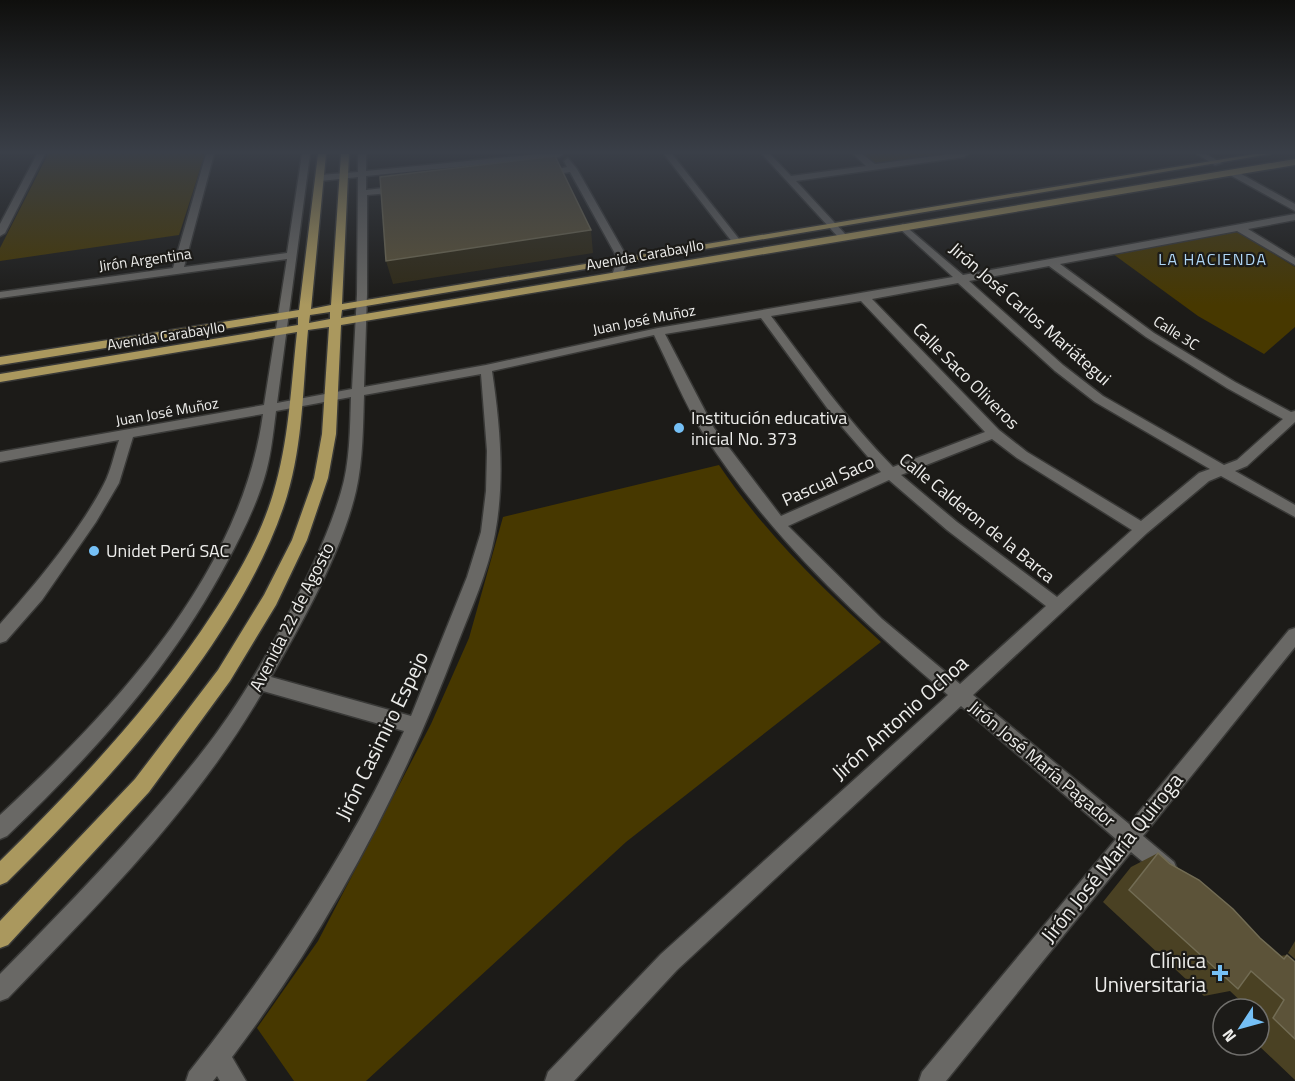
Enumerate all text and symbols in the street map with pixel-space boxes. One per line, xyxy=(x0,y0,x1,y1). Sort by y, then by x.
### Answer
street label: Avenida Carabayllo xyxy=(584,233,706,276)
street label: Jirón José Carlos Mariátegui xyxy=(943,236,1117,392)
street label: Jirón Argentina xyxy=(97,242,193,277)
district label: LA HACIENDA xyxy=(1158,247,1268,271)
street label: Juan José Muñoz xyxy=(590,298,698,341)
street label: Calle 3C xyxy=(1149,310,1204,356)
street label: Avenida Carabayllo xyxy=(105,315,227,356)
street label: Calle Saco Oliveros xyxy=(907,316,1026,435)
street label: Juan José Muñoz xyxy=(113,391,221,432)
place label: Institución educativa inicial No. 373 xyxy=(691,404,847,452)
marker: Institución educativa inicial No. 373 xyxy=(672,421,686,435)
street label: Calle Calderon de la Barca xyxy=(894,446,1061,589)
street label: Pascual Saco xyxy=(777,448,878,513)
place label: Unidet Perú SAC xyxy=(106,537,230,564)
street label: Avenida 22 de Agosto xyxy=(242,537,341,696)
marker: Unidet Perú SAC xyxy=(87,544,101,558)
street label: Jirón Casimiro Espejo xyxy=(326,646,436,826)
street label: Jirón Antonio Ochoa xyxy=(824,647,975,787)
street label: Jirón José María Pagador xyxy=(963,694,1122,833)
street label: Jirón José María Quiroga xyxy=(1032,765,1190,949)
place label: Clínica Universitaria xyxy=(1094,944,1206,1000)
marker: Clínica Universitaria xyxy=(1211,964,1229,982)
north arrow xyxy=(1211,997,1271,1057)
text: N xyxy=(1216,1024,1242,1047)

